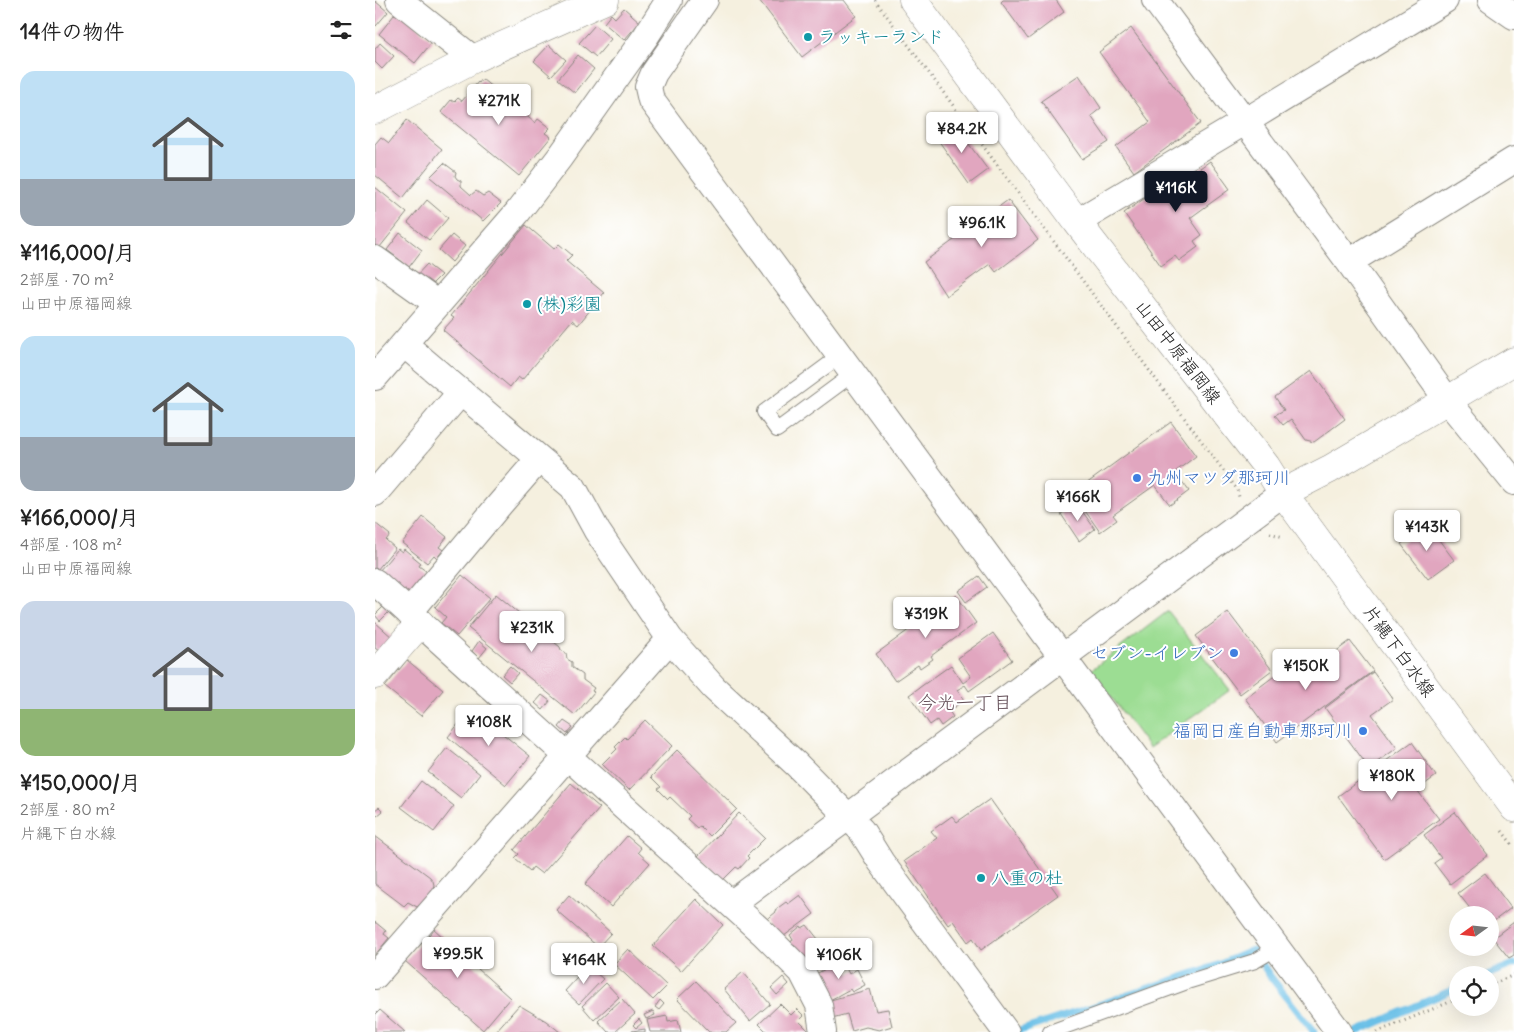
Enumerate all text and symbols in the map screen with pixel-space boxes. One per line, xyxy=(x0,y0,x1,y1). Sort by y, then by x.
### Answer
icon: filters xyxy=(327,16,355,44)
text: 14件の物件 xyxy=(20,18,124,45)
place label: ラッキーランド xyxy=(818,25,944,48)
marker: ラッキーランド xyxy=(802,31,814,43)
pin: ¥271K xyxy=(464,84,534,126)
text: ¥271K xyxy=(478,90,520,110)
icon: home xyxy=(143,104,233,194)
pin: ¥84.2K xyxy=(921,112,1003,154)
text: ¥84.2K xyxy=(937,118,987,138)
pin: ¥116K xyxy=(1141,170,1211,213)
text: ¥116K xyxy=(1155,177,1197,197)
pin: ¥96.1K xyxy=(941,206,1023,248)
text: ¥96.1K xyxy=(959,212,1005,232)
text: ¥116,000/月 xyxy=(20,239,135,266)
text: 2部屋 · 70 m² xyxy=(20,269,114,289)
place label: (株)彩園 xyxy=(537,292,602,315)
text: 山田中原福岡線 xyxy=(20,293,132,313)
street label: 山田中原福岡線 xyxy=(1131,295,1226,408)
marker: (株)彩園 xyxy=(521,298,533,310)
icon: home xyxy=(143,369,233,459)
place label: 九州マツダ那珂川 xyxy=(1147,466,1291,489)
marker: 九州マツダ那珂川 xyxy=(1131,472,1143,484)
pin: ¥166K xyxy=(1043,480,1113,522)
text: ¥166K xyxy=(1056,486,1100,506)
text: ¥166,000/月 xyxy=(20,504,139,531)
pin: ¥143K xyxy=(1392,510,1462,552)
text: ¥143K xyxy=(1405,516,1449,536)
text: 4部屋 · 108 m² xyxy=(20,534,122,554)
text: 山田中原福岡線 xyxy=(20,558,132,578)
pin: ¥319K xyxy=(891,596,961,639)
street label: 片縄下白水線 xyxy=(1358,600,1440,701)
text: ¥319K xyxy=(904,603,948,623)
pin: ¥231K xyxy=(497,610,567,653)
text: ¥231K xyxy=(510,617,554,637)
icon: home xyxy=(143,634,233,724)
place label: セブン-イレブン xyxy=(1090,641,1224,664)
marker: セブン-イレブン xyxy=(1228,647,1240,659)
pin: ¥150K xyxy=(1271,648,1341,691)
text: ¥150K xyxy=(1283,655,1329,675)
district label: 今光一丁目 xyxy=(917,690,1013,714)
pin: ¥108K xyxy=(454,704,524,747)
text: ¥108K xyxy=(466,711,512,731)
place label: 福岡日産自動車那珂川 xyxy=(1173,719,1353,742)
marker: 福岡日産自動車那珂川 xyxy=(1357,725,1369,737)
pin: ¥180K xyxy=(1357,758,1427,801)
text: ¥180K xyxy=(1369,765,1415,785)
text: ¥150,000/月 xyxy=(20,769,141,796)
text: 2部屋 · 80 m² xyxy=(20,799,116,819)
text: 片縄下白水線 xyxy=(20,823,116,843)
place label: 八重の杜 xyxy=(991,866,1063,889)
marker: 八重の杜 xyxy=(975,872,987,884)
north arrow xyxy=(1449,906,1499,956)
map controls xyxy=(1449,906,1499,1016)
pin: ¥99.5K xyxy=(417,936,499,979)
pin: ¥106K xyxy=(804,938,874,980)
pin: ¥164K xyxy=(549,942,619,985)
text: ¥99.5K xyxy=(433,943,483,963)
text: ¥106K xyxy=(816,944,862,964)
text: ¥164K xyxy=(562,949,606,969)
button: locate xyxy=(1449,966,1499,1016)

